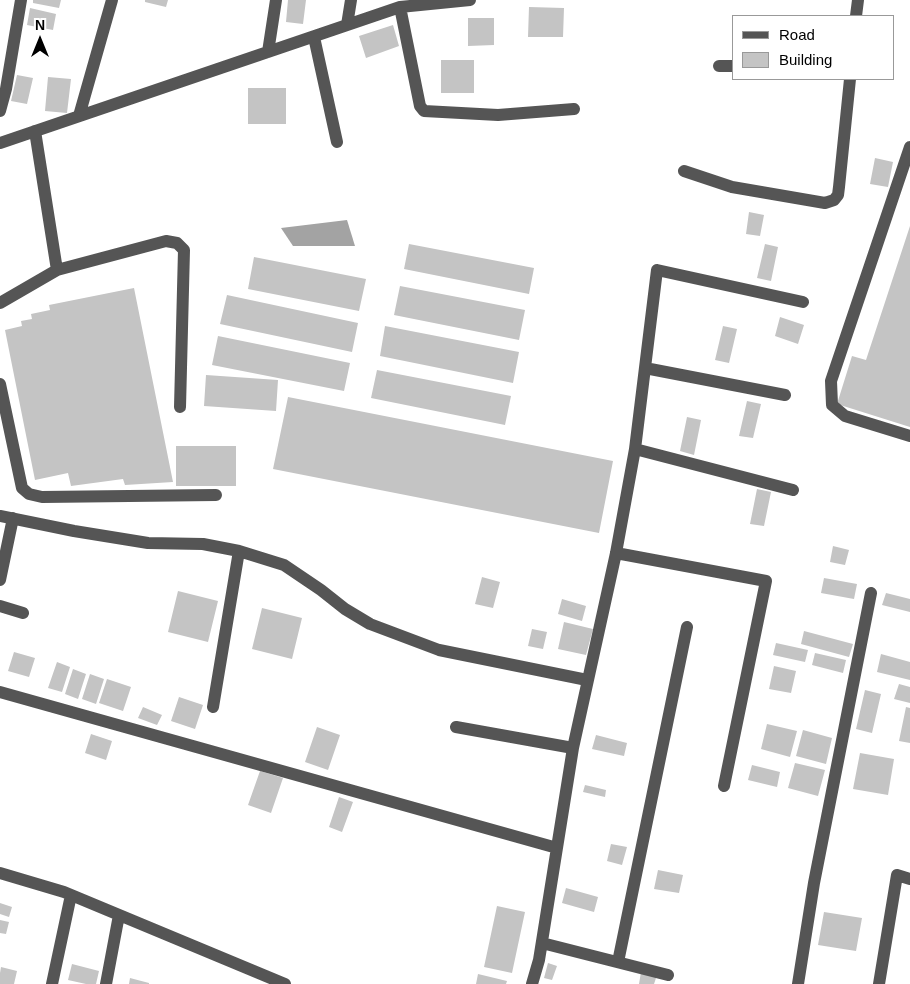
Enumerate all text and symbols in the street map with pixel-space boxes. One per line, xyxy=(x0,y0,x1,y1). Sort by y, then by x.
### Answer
north arrow xyxy=(15,15,65,65)
legend xyxy=(732,15,895,80)
text: N xyxy=(35,17,45,33)
text: Road xyxy=(779,26,815,43)
text: Building xyxy=(779,51,832,68)

